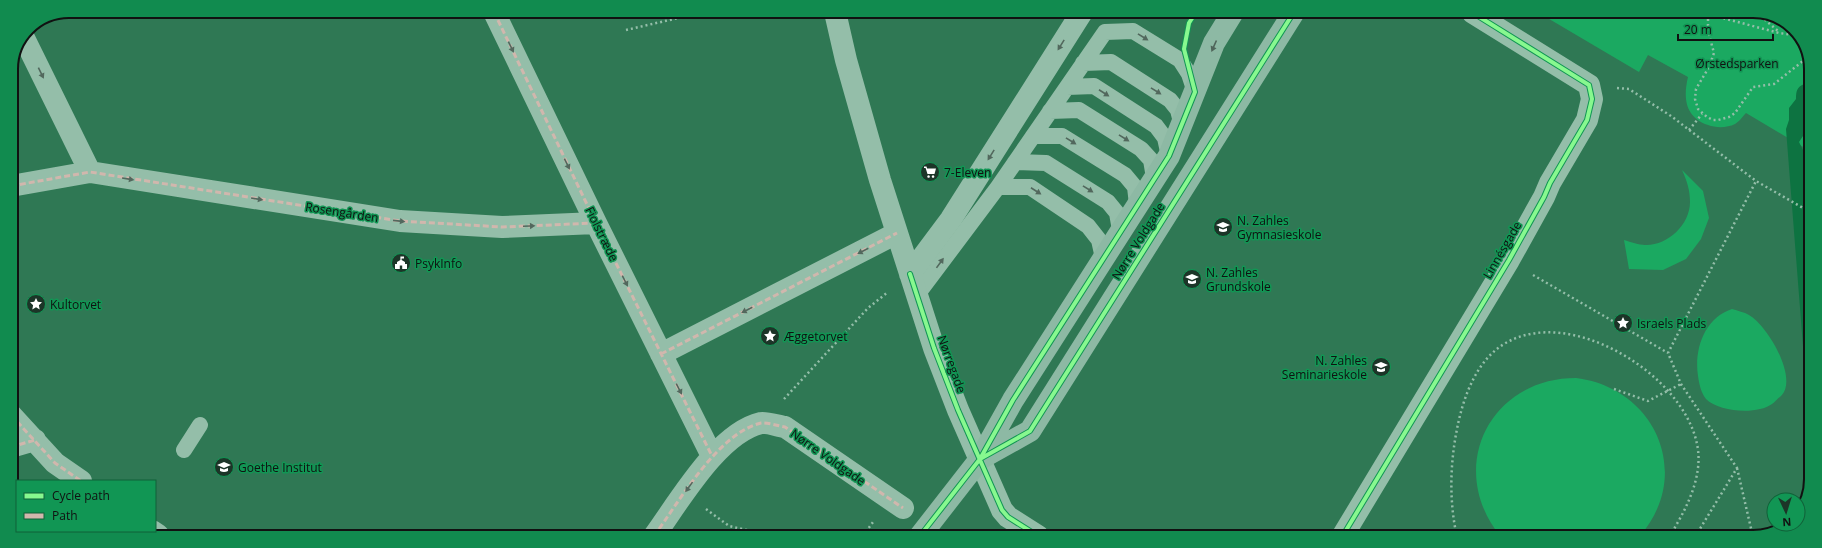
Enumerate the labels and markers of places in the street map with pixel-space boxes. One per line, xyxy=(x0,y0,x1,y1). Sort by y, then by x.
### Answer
supermarket icon: 7-Eleven xyxy=(919,161,941,183)
place label: 7-Eleven xyxy=(944,164,991,181)
place label: N. Zahles Gymnasieskole xyxy=(1237,212,1322,243)
school or university icon: N. Zahles Gymnasieskole xyxy=(1212,216,1234,238)
public building icon: PsykInfo xyxy=(390,252,412,274)
place label: PsykInfo xyxy=(415,255,462,272)
place label: N. Zahles Grundskole xyxy=(1206,264,1271,295)
school or university icon: N. Zahles Grundskole xyxy=(1181,268,1203,290)
place icon: Kultorvet xyxy=(25,293,47,315)
place label: Kultorvet xyxy=(50,296,101,313)
place icon: Israels Plads xyxy=(1612,312,1634,334)
place label: Israels Plads xyxy=(1637,315,1707,332)
place icon: Æggetorvet xyxy=(759,325,781,347)
place label: Æggetorvet xyxy=(783,328,848,345)
place label: N. Zahles Seminarieskole xyxy=(1282,352,1367,383)
school or university icon: N. Zahles Seminarieskole xyxy=(1370,356,1392,378)
school or university icon: Goethe Institut xyxy=(213,456,235,478)
place label: Goethe Institut xyxy=(238,459,322,476)

